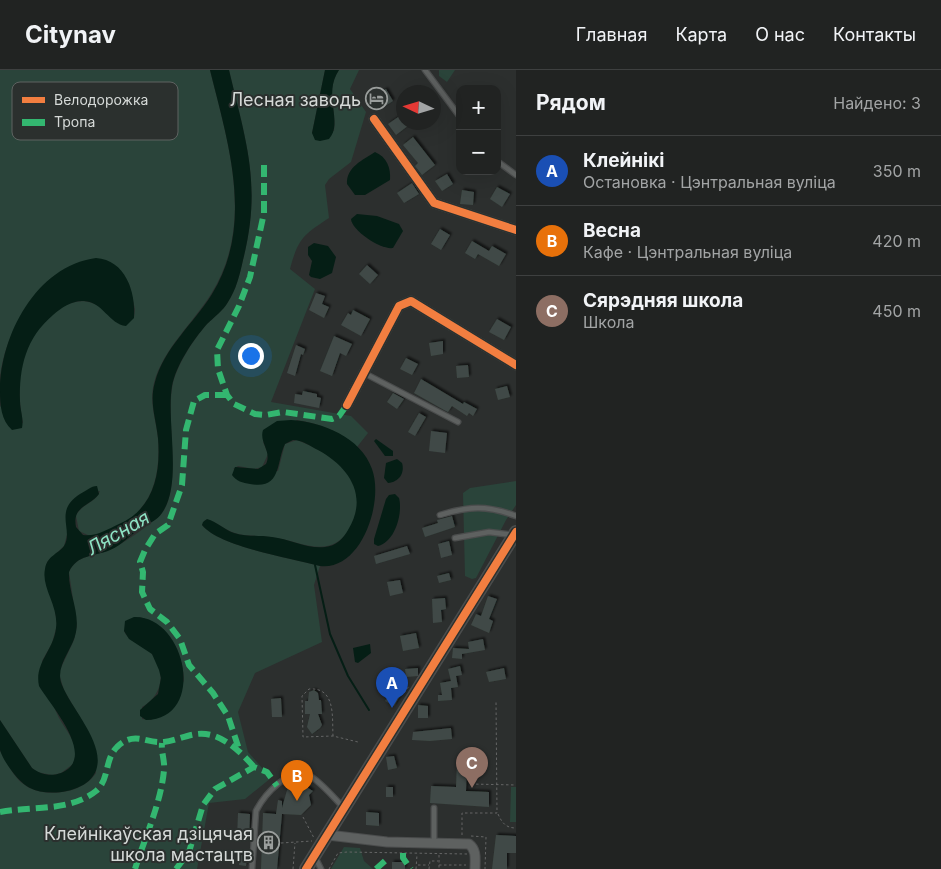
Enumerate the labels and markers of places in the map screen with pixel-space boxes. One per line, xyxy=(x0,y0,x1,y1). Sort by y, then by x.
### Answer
hotel icon: Лесная заводь xyxy=(365,87,389,111)
place label: Лесная заводь xyxy=(230,89,361,110)
pin: A xyxy=(376,667,408,708)
pin: C xyxy=(456,747,488,788)
pin: B xyxy=(281,760,313,801)
place label: Клейнікаўская дзіцячая школа мастацтв xyxy=(44,823,253,865)
building icon: Клейнікаўская дзіцячая школа мастацтв xyxy=(257,831,281,855)

